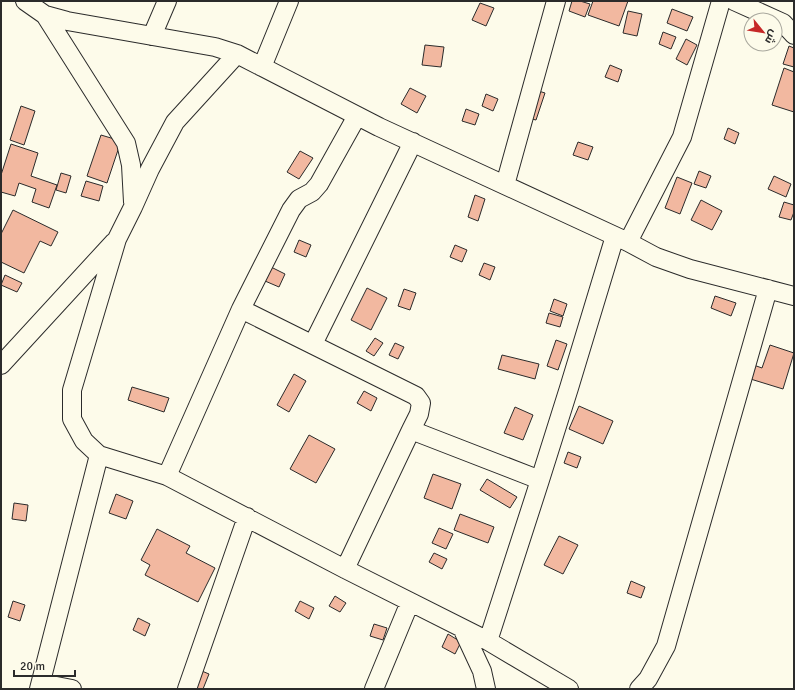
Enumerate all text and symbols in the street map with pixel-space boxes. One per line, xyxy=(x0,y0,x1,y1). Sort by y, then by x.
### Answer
north arrow xyxy=(743,12,783,52)
text: ش xyxy=(762,27,780,46)
scale bar xyxy=(14,652,75,678)
text: 20 m xyxy=(20,659,45,674)

